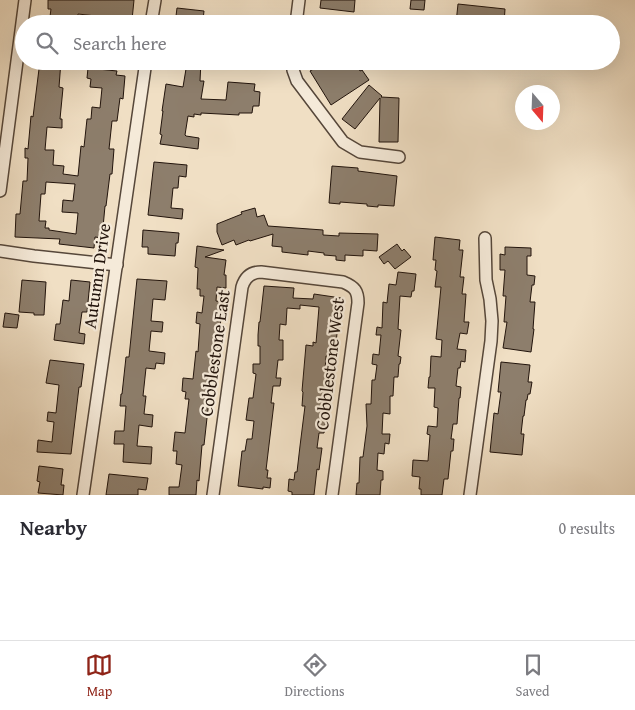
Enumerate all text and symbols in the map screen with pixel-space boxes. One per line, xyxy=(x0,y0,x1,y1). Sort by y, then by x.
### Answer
search box xyxy=(15,15,620,70)
icon: search xyxy=(33,29,61,57)
text: Search here xyxy=(73,29,167,57)
north arrow xyxy=(515,85,560,130)
street label: Autumn Drive xyxy=(76,222,117,330)
street label: Cobblestone East xyxy=(192,287,237,418)
street label: Cobblestone West xyxy=(308,296,351,432)
text: Nearby xyxy=(20,512,87,543)
text: 0 results xyxy=(558,516,615,540)
tab: Map xyxy=(85,651,113,701)
tab: Directions xyxy=(284,651,345,701)
tab: Saved xyxy=(516,651,550,701)

